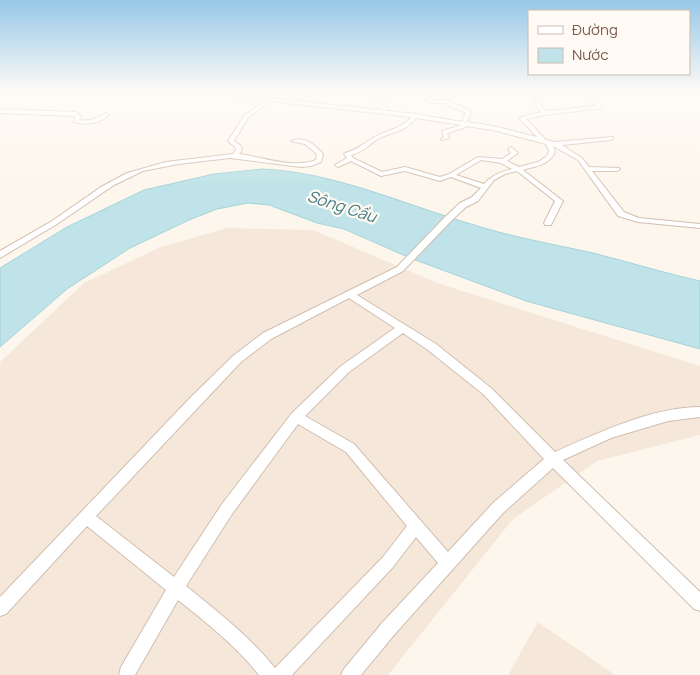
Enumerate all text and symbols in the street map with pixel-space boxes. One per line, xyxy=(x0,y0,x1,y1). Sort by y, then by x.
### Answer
legend xyxy=(528,10,690,75)
text: Đường xyxy=(572,19,618,40)
text: Nước xyxy=(572,44,609,65)
water label: Sông Cầu xyxy=(305,185,381,228)

